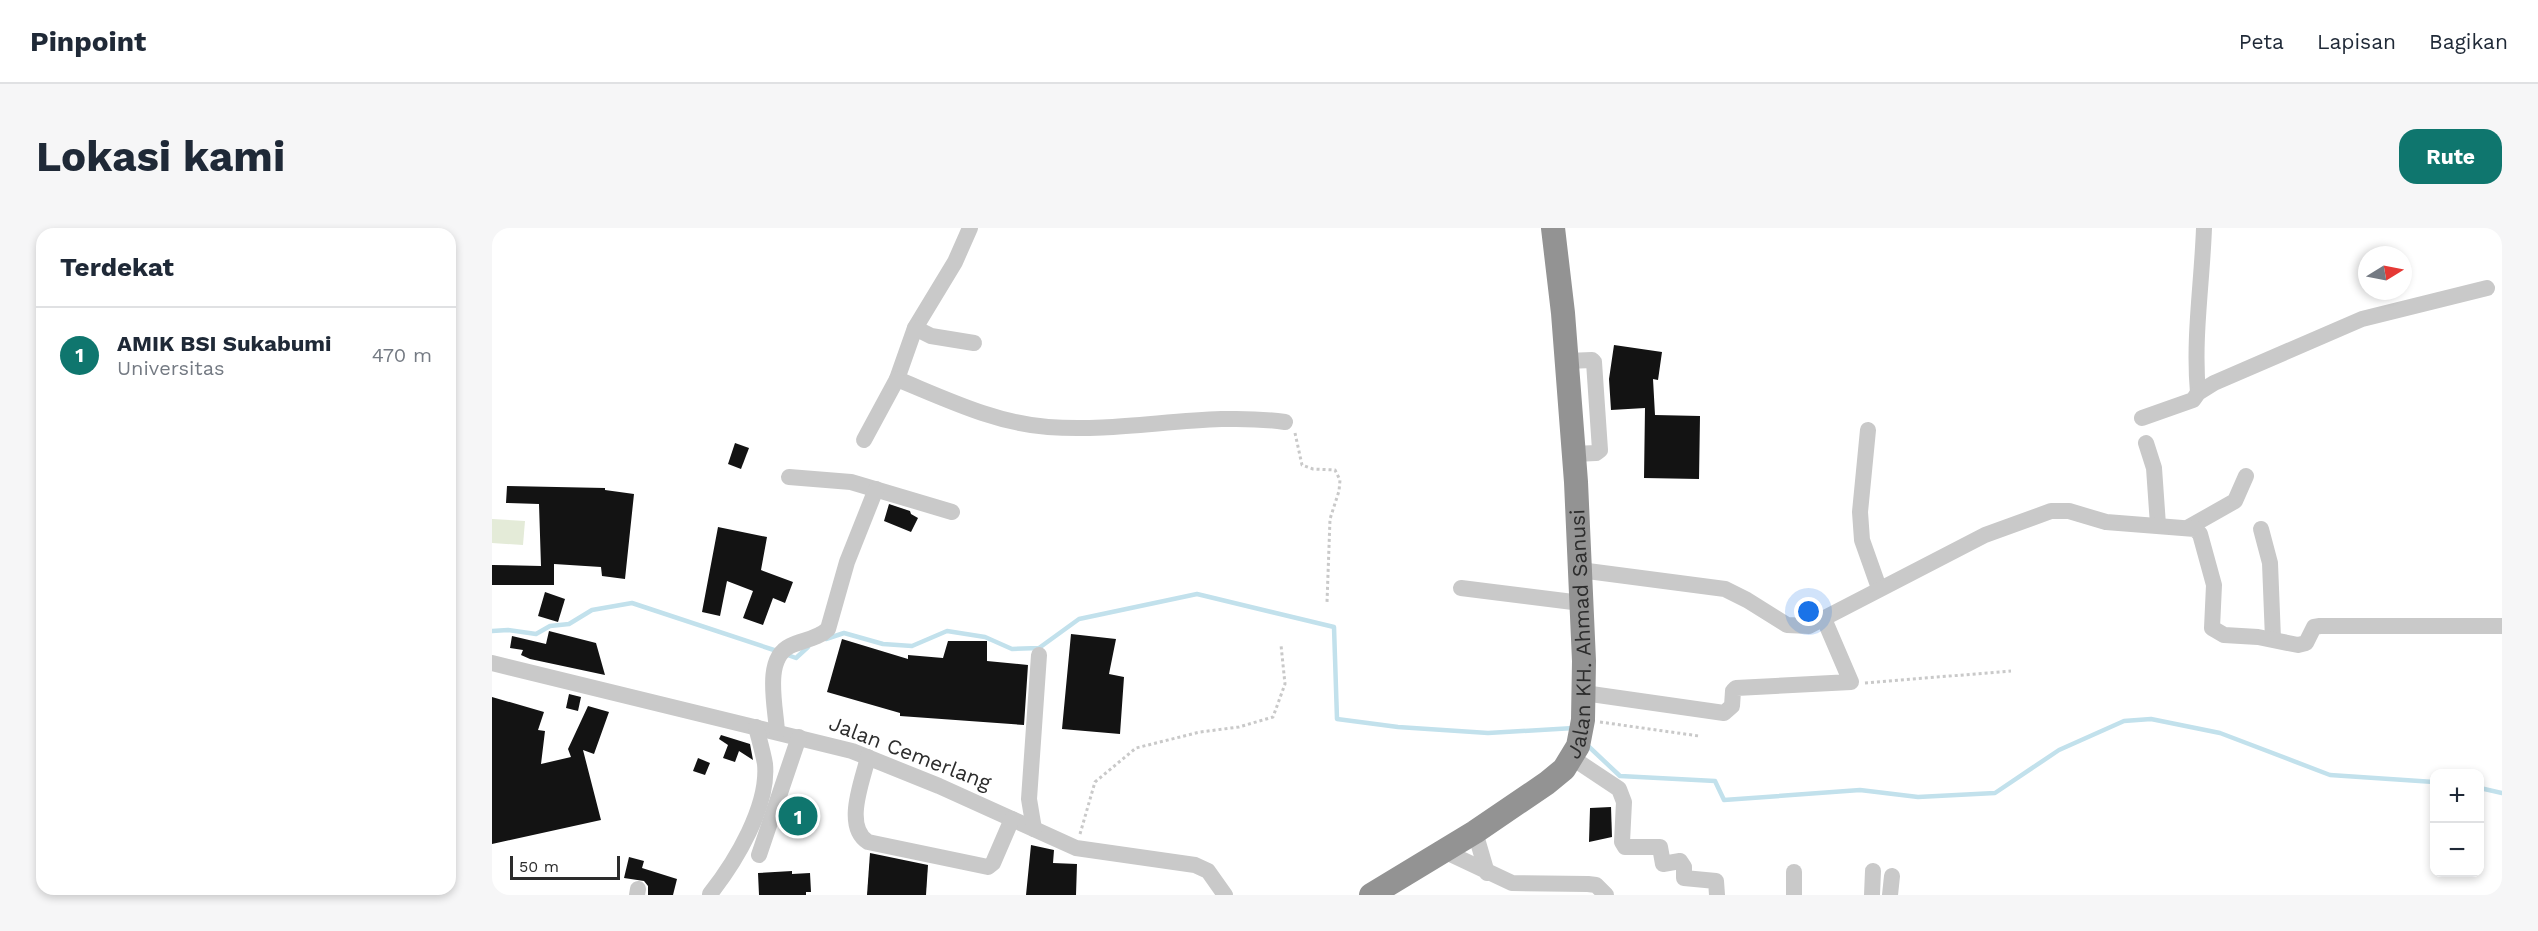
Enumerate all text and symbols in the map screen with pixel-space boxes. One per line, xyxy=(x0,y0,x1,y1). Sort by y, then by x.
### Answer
text: Pinpoint xyxy=(30,25,146,58)
text: Peta xyxy=(2239,29,2284,54)
text: Lapisan xyxy=(2317,29,2396,54)
text: Bagikan xyxy=(2429,29,2508,54)
button: Rute xyxy=(2399,129,2502,184)
text: Lokasi kami xyxy=(36,132,285,181)
north arrow xyxy=(2358,246,2412,300)
text: Terdekat xyxy=(60,252,174,282)
text: AMIK BSI Sukabumi xyxy=(117,331,331,356)
text: 1 xyxy=(75,343,84,367)
text: 470 m xyxy=(372,343,432,367)
text: Universitas xyxy=(117,356,225,380)
street label: Jalan KH. Ahmad Sanusi xyxy=(1560,509,1596,763)
your location xyxy=(1794,597,1823,626)
street label: Jalan Cemerlang xyxy=(826,710,996,795)
map controls xyxy=(2430,769,2484,877)
button: + xyxy=(2430,769,2484,823)
pin: 1 xyxy=(778,794,818,838)
button: − xyxy=(2430,823,2484,877)
scale bar xyxy=(510,853,620,880)
text: 50 m xyxy=(519,857,559,876)

